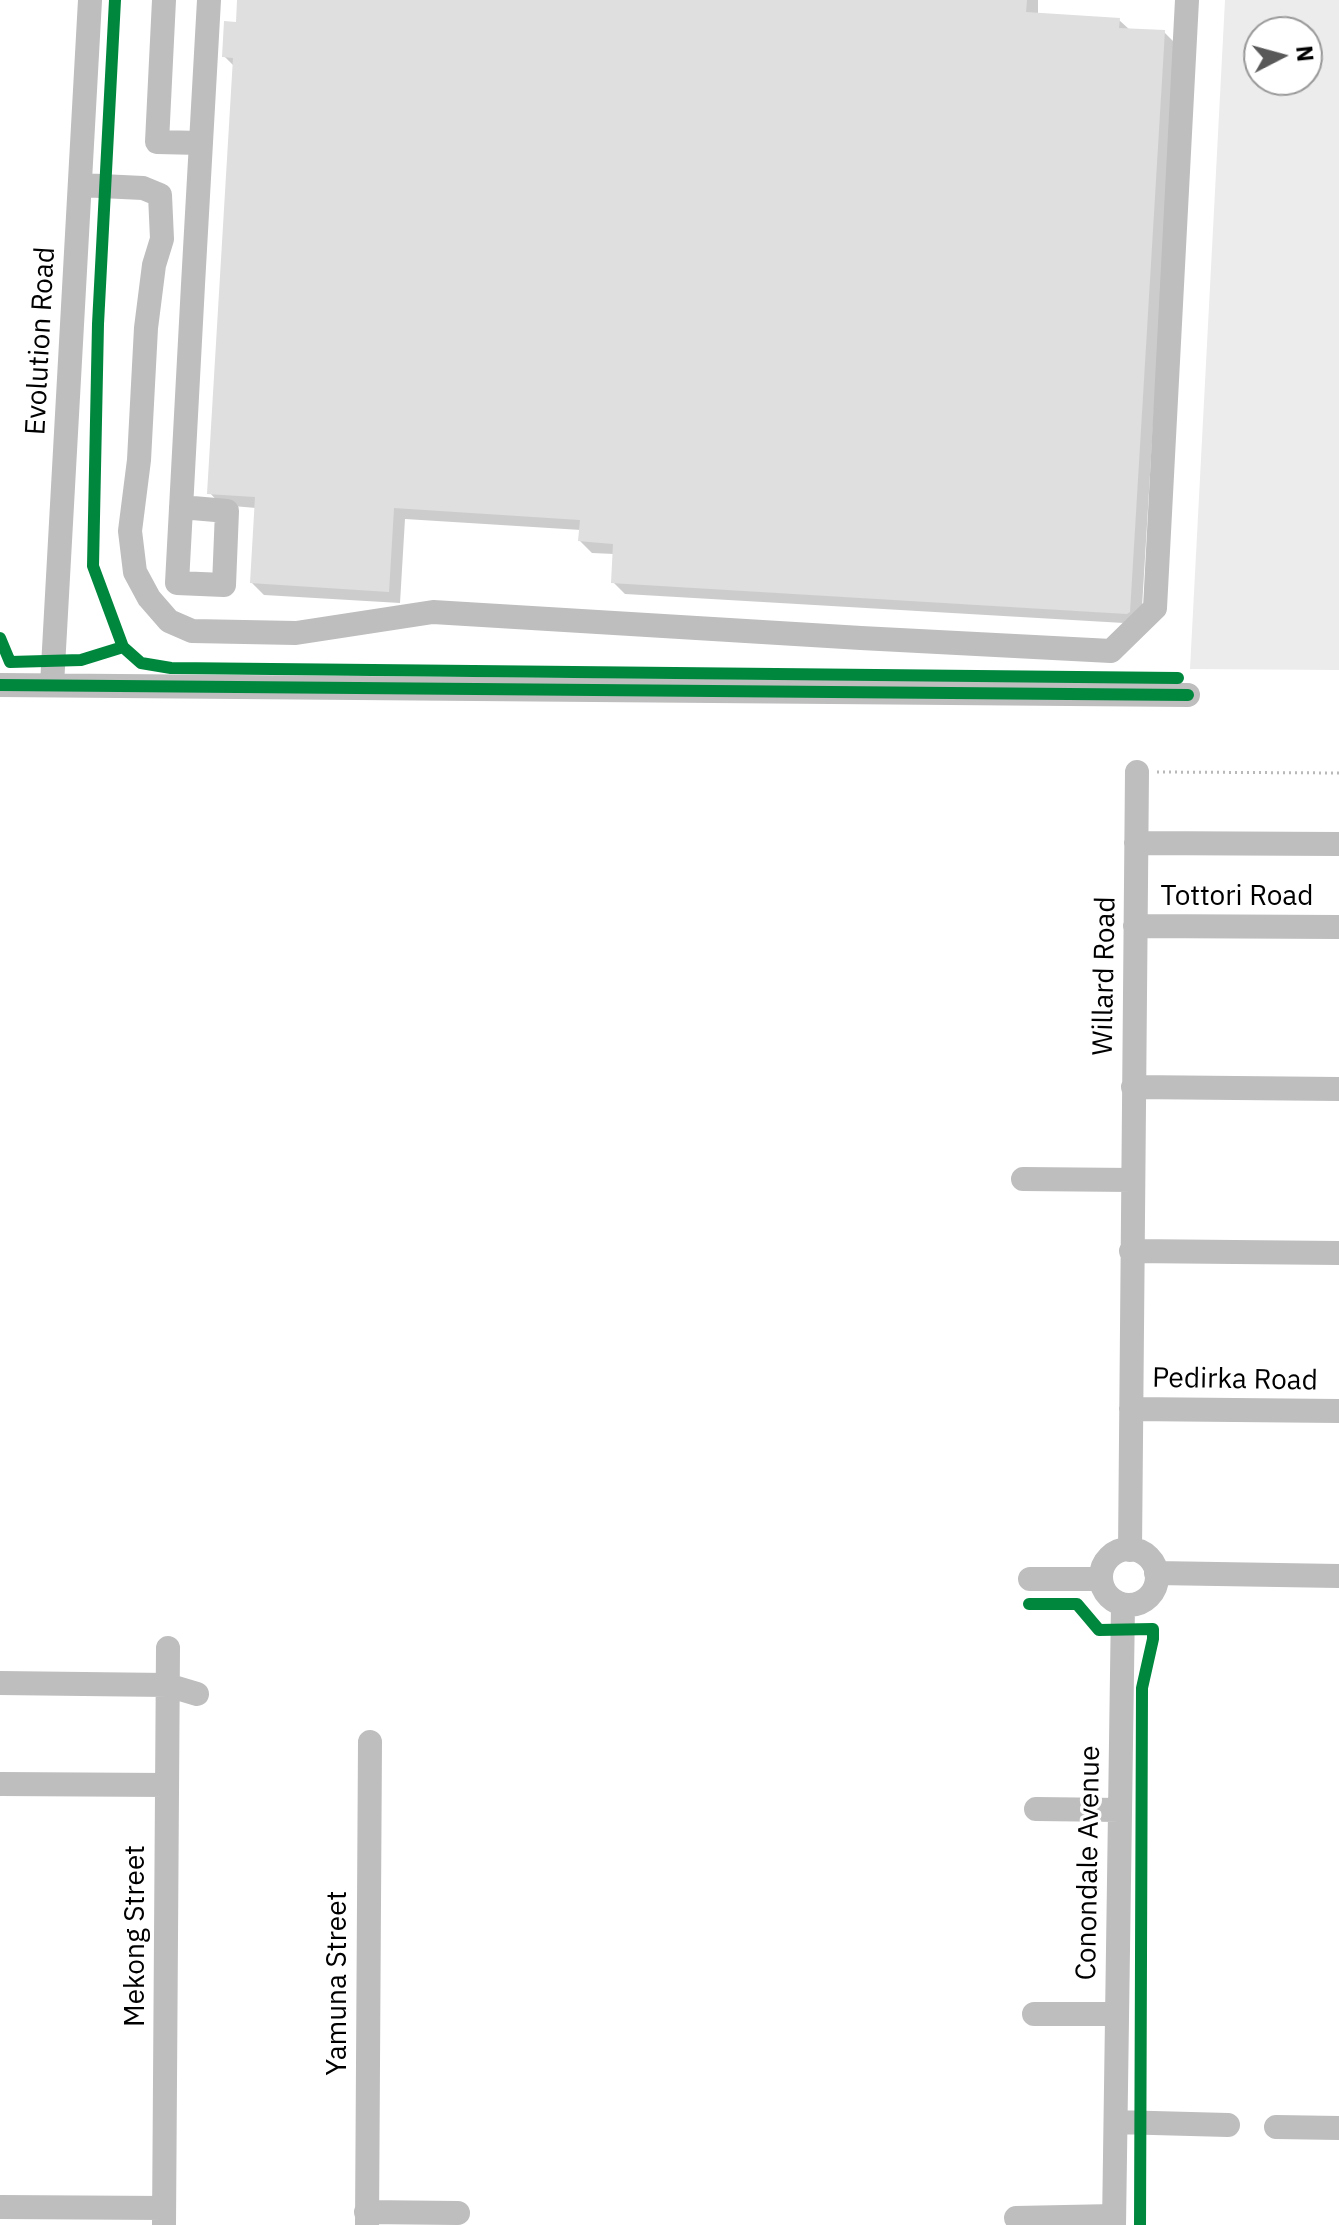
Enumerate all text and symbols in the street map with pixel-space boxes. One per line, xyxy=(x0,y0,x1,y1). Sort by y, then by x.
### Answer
north arrow xyxy=(1243,16,1323,96)
text: N xyxy=(1290,44,1321,63)
street label: Evolution Road xyxy=(19,246,63,436)
street label: Tottori Road xyxy=(1160,880,1314,914)
street label: Willard Road xyxy=(1087,896,1123,1056)
street label: Pedirka Road xyxy=(1152,1362,1318,1398)
street label: Conondale Avenue xyxy=(1070,1745,1108,1981)
street label: Mekong Street xyxy=(119,1845,153,2027)
street label: Yamuna Street xyxy=(321,1891,355,2075)

